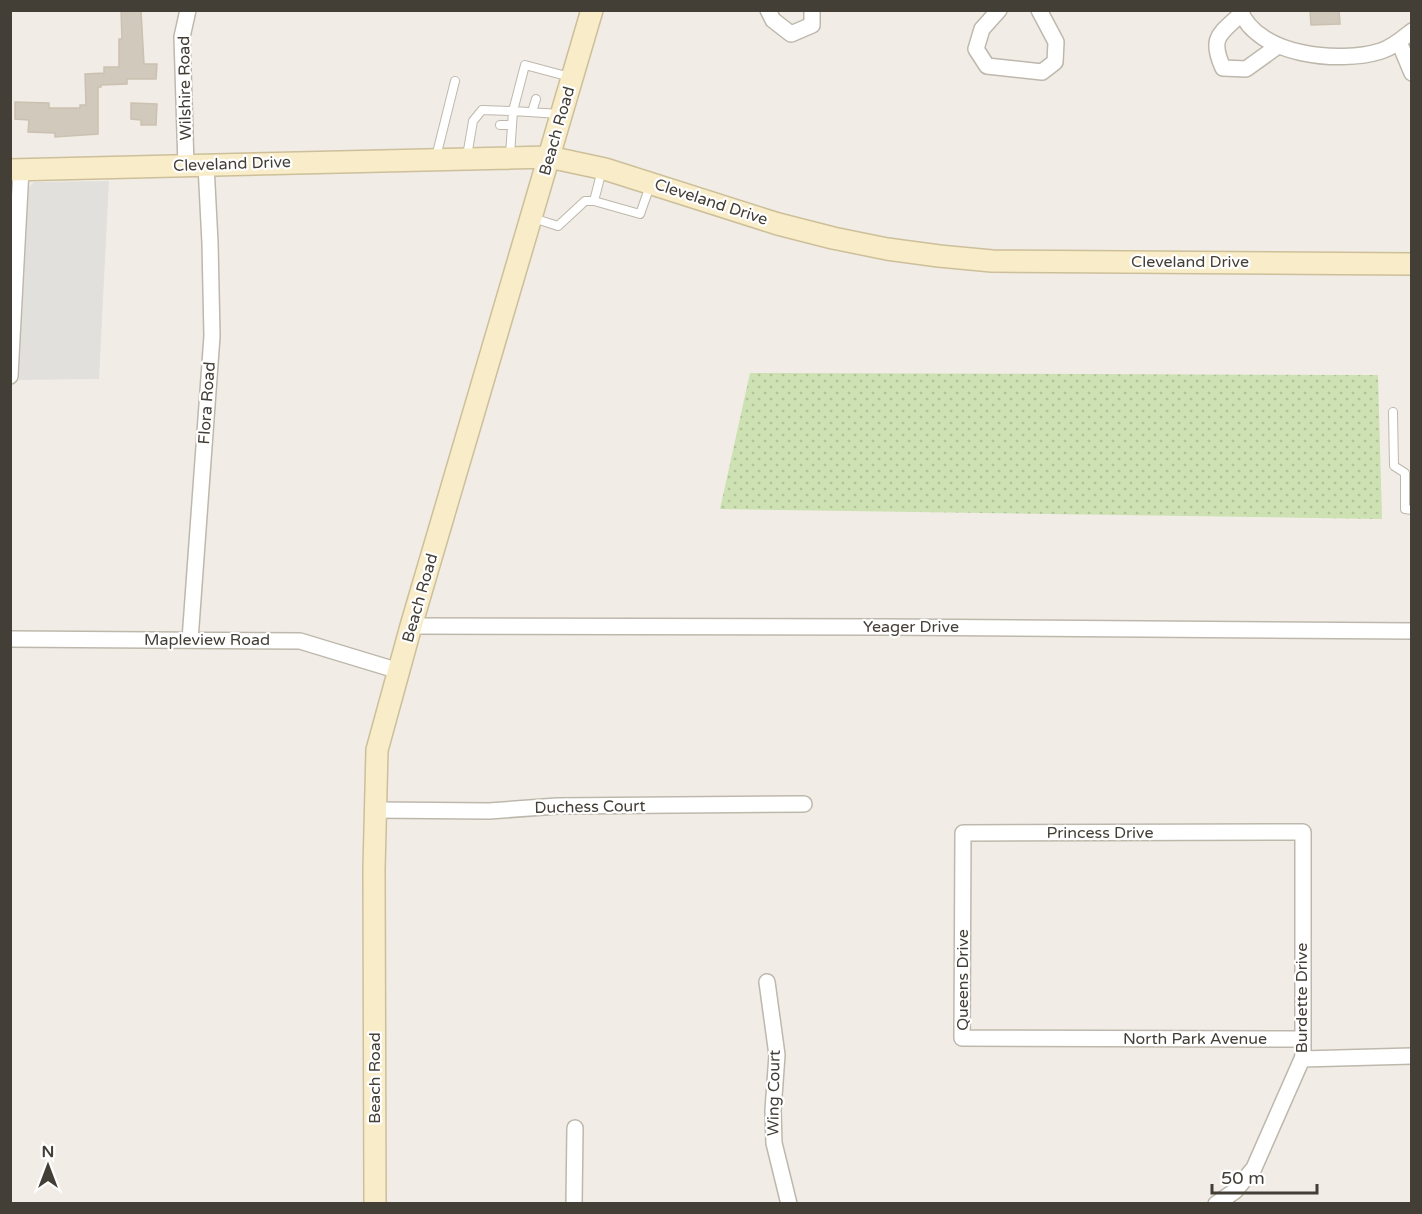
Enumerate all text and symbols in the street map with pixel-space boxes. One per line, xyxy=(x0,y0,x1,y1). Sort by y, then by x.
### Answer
street label: Wilshire Road xyxy=(174,35,196,141)
street label: Beach Road xyxy=(535,84,579,178)
street label: Cleveland Drive xyxy=(173,152,291,176)
street label: Cleveland Drive xyxy=(652,174,770,230)
street label: Cleveland Drive xyxy=(1131,252,1249,272)
street label: Flora Road xyxy=(194,361,220,445)
street label: Beach Road xyxy=(398,551,442,645)
street label: Yeager Drive xyxy=(863,617,959,637)
street label: Mapleview Road xyxy=(144,630,270,650)
street label: Duchess Court xyxy=(534,796,646,818)
street label: Princess Drive xyxy=(1047,823,1153,843)
street label: Queens Drive xyxy=(953,929,973,1031)
street label: Burdette Drive xyxy=(1292,943,1312,1053)
street label: North Park Avenue xyxy=(1123,1029,1267,1049)
street label: Beach Road xyxy=(365,1032,385,1124)
street label: Wing Court xyxy=(763,1050,785,1136)
north arrow xyxy=(18,1136,78,1196)
text: N xyxy=(42,1142,54,1162)
scale bar xyxy=(1212,1157,1317,1195)
text: 50 m xyxy=(1221,1167,1265,1189)

